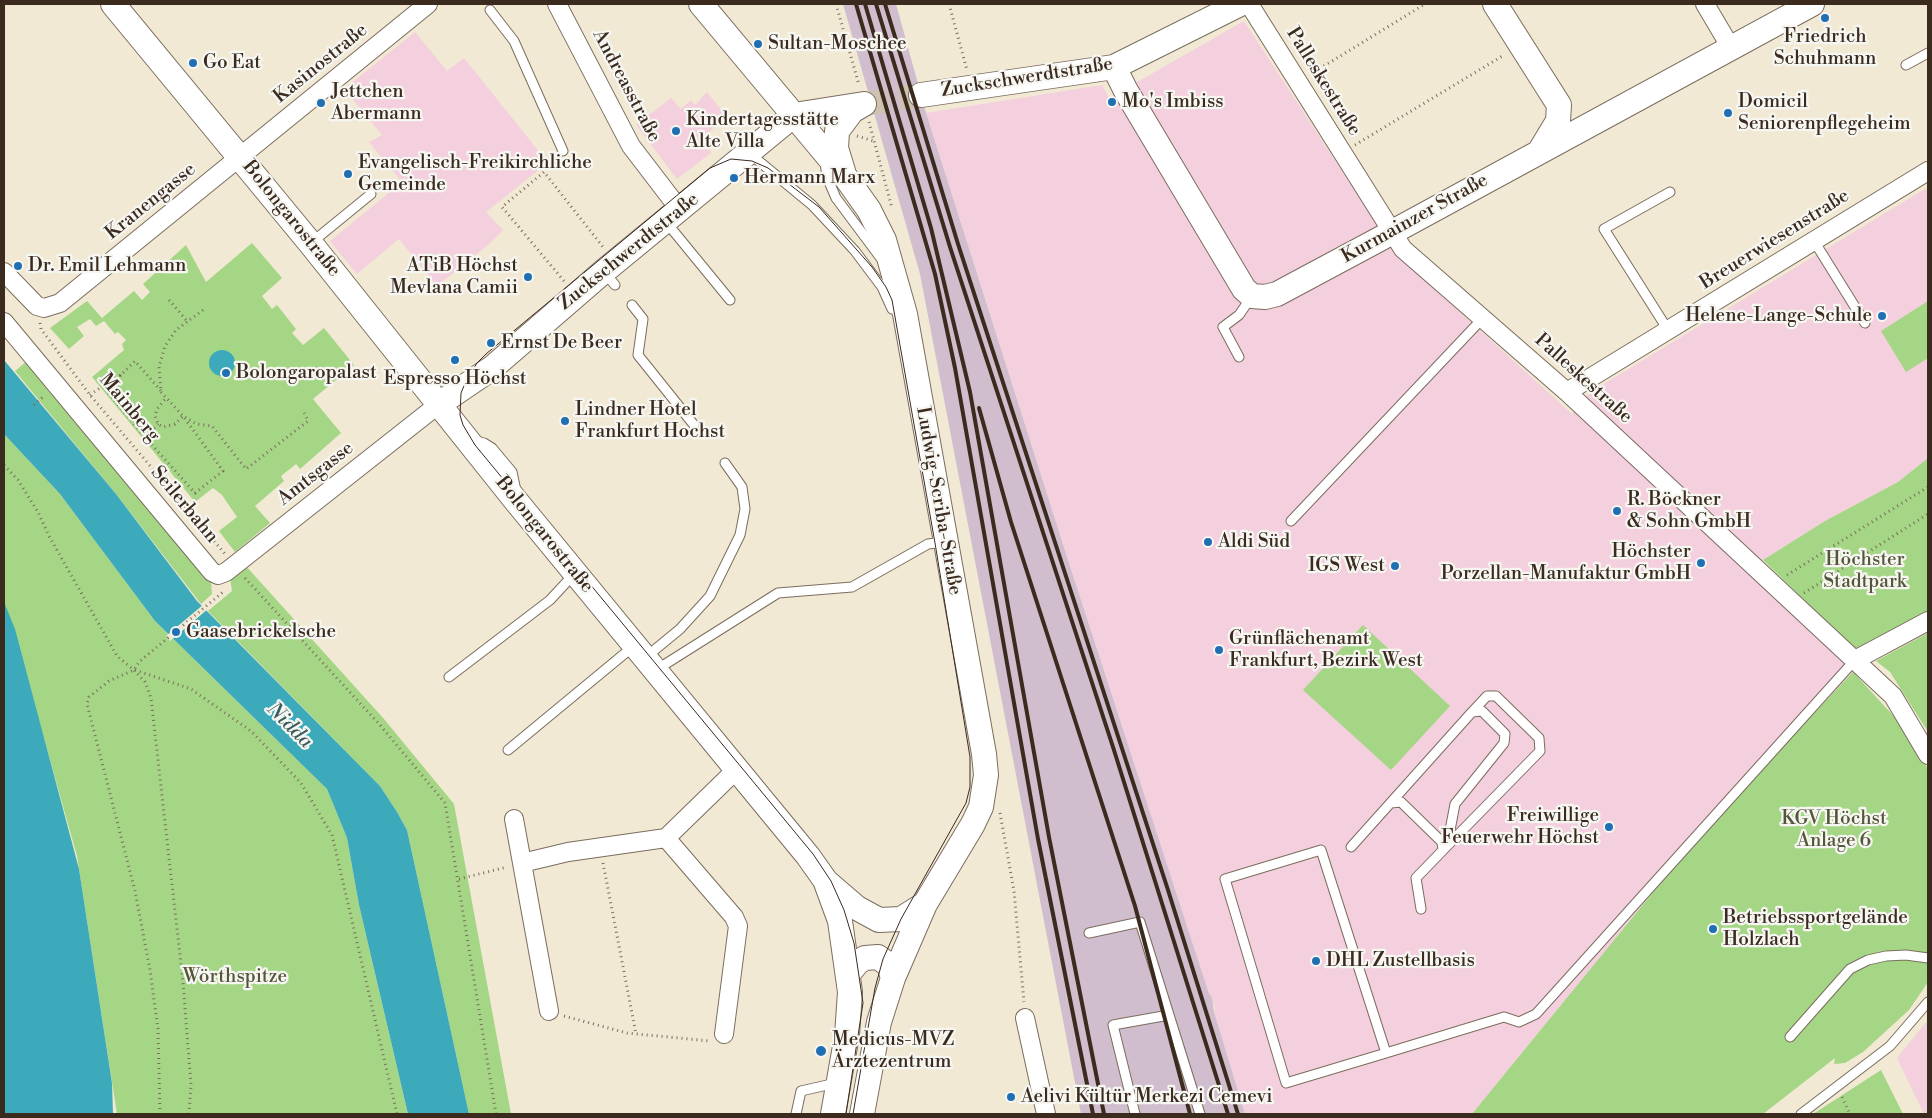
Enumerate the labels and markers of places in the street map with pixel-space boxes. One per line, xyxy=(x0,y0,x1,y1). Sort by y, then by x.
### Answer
marker: Friedrich Schuhmann xyxy=(1819,12,1831,24)
place label: Friedrich Schuhmann xyxy=(1774,26,1876,70)
place label: Sultan-Moschee xyxy=(768,33,907,55)
marker: Sultan-Moschee xyxy=(752,38,764,50)
place label: Go Eat xyxy=(203,52,261,74)
marker: Go Eat xyxy=(187,57,199,69)
place label: Jettchen Abermann xyxy=(331,81,422,125)
place label: Mo's Imbiss xyxy=(1122,91,1224,113)
place label: Domicil Seniorenpflegeheim xyxy=(1738,91,1911,135)
marker: Mo's Imbiss xyxy=(1106,96,1118,108)
marker: Jettchen Abermann xyxy=(315,97,327,109)
marker: Domicil Seniorenpflegeheim xyxy=(1722,107,1734,119)
place label: Kindertagesstätte Alte Villa xyxy=(686,109,839,153)
marker: Kindertagesstätte Alte Villa xyxy=(670,125,682,137)
place label: Evangelisch-Freikirchliche Gemeinde xyxy=(358,152,592,196)
place label: Hermann Marx xyxy=(744,167,875,189)
marker: Evangelisch-Freikirchliche Gemeinde xyxy=(342,168,354,180)
marker: Hermann Marx xyxy=(728,172,740,184)
place label: Dr. Emil Lehmann xyxy=(28,255,186,277)
place label: ATiB Höchst Mevlana Camii xyxy=(390,255,518,299)
marker: Dr. Emil Lehmann xyxy=(12,260,24,272)
marker: ATiB Höchst Mevlana Camii xyxy=(522,271,534,283)
place label: Helene-Lange-Schule xyxy=(1685,305,1872,327)
marker: Helene-Lange-Schule xyxy=(1876,310,1888,322)
place label: Ernst De Beer xyxy=(501,332,622,354)
marker: Ernst De Beer xyxy=(485,337,497,349)
marker: Espresso Höchst xyxy=(449,354,461,366)
place label: Bolongaropalast xyxy=(236,362,377,384)
marker: Bolongaropalast xyxy=(220,367,232,379)
place label: Espresso Höchst xyxy=(383,368,527,390)
place label: Lindner Hotel Frankfurt Hochst xyxy=(575,399,725,443)
marker: Lindner Hotel Frankfurt Hochst xyxy=(559,415,571,427)
place label: R. Böckner & Sohn GmbH xyxy=(1627,489,1751,533)
marker: R. Böckner & Sohn GmbH xyxy=(1611,505,1623,517)
place label: Aldi Süd xyxy=(1218,531,1290,553)
marker: Aldi Süd xyxy=(1202,536,1214,548)
place label: Höchster Porzellan-Manufaktur GmbH xyxy=(1441,541,1691,585)
place label: IGS West xyxy=(1308,555,1385,577)
marker: Höchster Porzellan-Manufaktur GmbH xyxy=(1695,557,1707,569)
marker: IGS West xyxy=(1389,560,1401,572)
place label: Gaasebrickelsche xyxy=(186,621,336,643)
marker: Gaasebrickelsche xyxy=(170,626,182,638)
place label: Grünflächenamt Frankfurt, Bezirk West xyxy=(1229,628,1423,672)
marker: Grünflächenamt Frankfurt, Bezirk West xyxy=(1213,644,1225,656)
place label: Freiwillige Feuerwehr Höchst xyxy=(1441,805,1599,849)
marker: Freiwillige Feuerwehr Höchst xyxy=(1603,821,1615,833)
place label: Betriebssportgelände Holzlach xyxy=(1723,907,1908,951)
marker: Betriebssportgelände Holzlach xyxy=(1707,923,1719,935)
place label: DHL Zustellbasis xyxy=(1326,950,1475,972)
marker: DHL Zustellbasis xyxy=(1310,955,1322,967)
place label: Medicus-MVZ Ärztezentrum xyxy=(832,1029,954,1073)
marker: Medicus-MVZ Ärztezentrum xyxy=(814,1044,828,1058)
place label: Aelivi Kültür Merkezi Cemevi xyxy=(1021,1086,1273,1108)
marker: Aelivi Kültür Merkezi Cemevi xyxy=(1005,1091,1017,1103)

